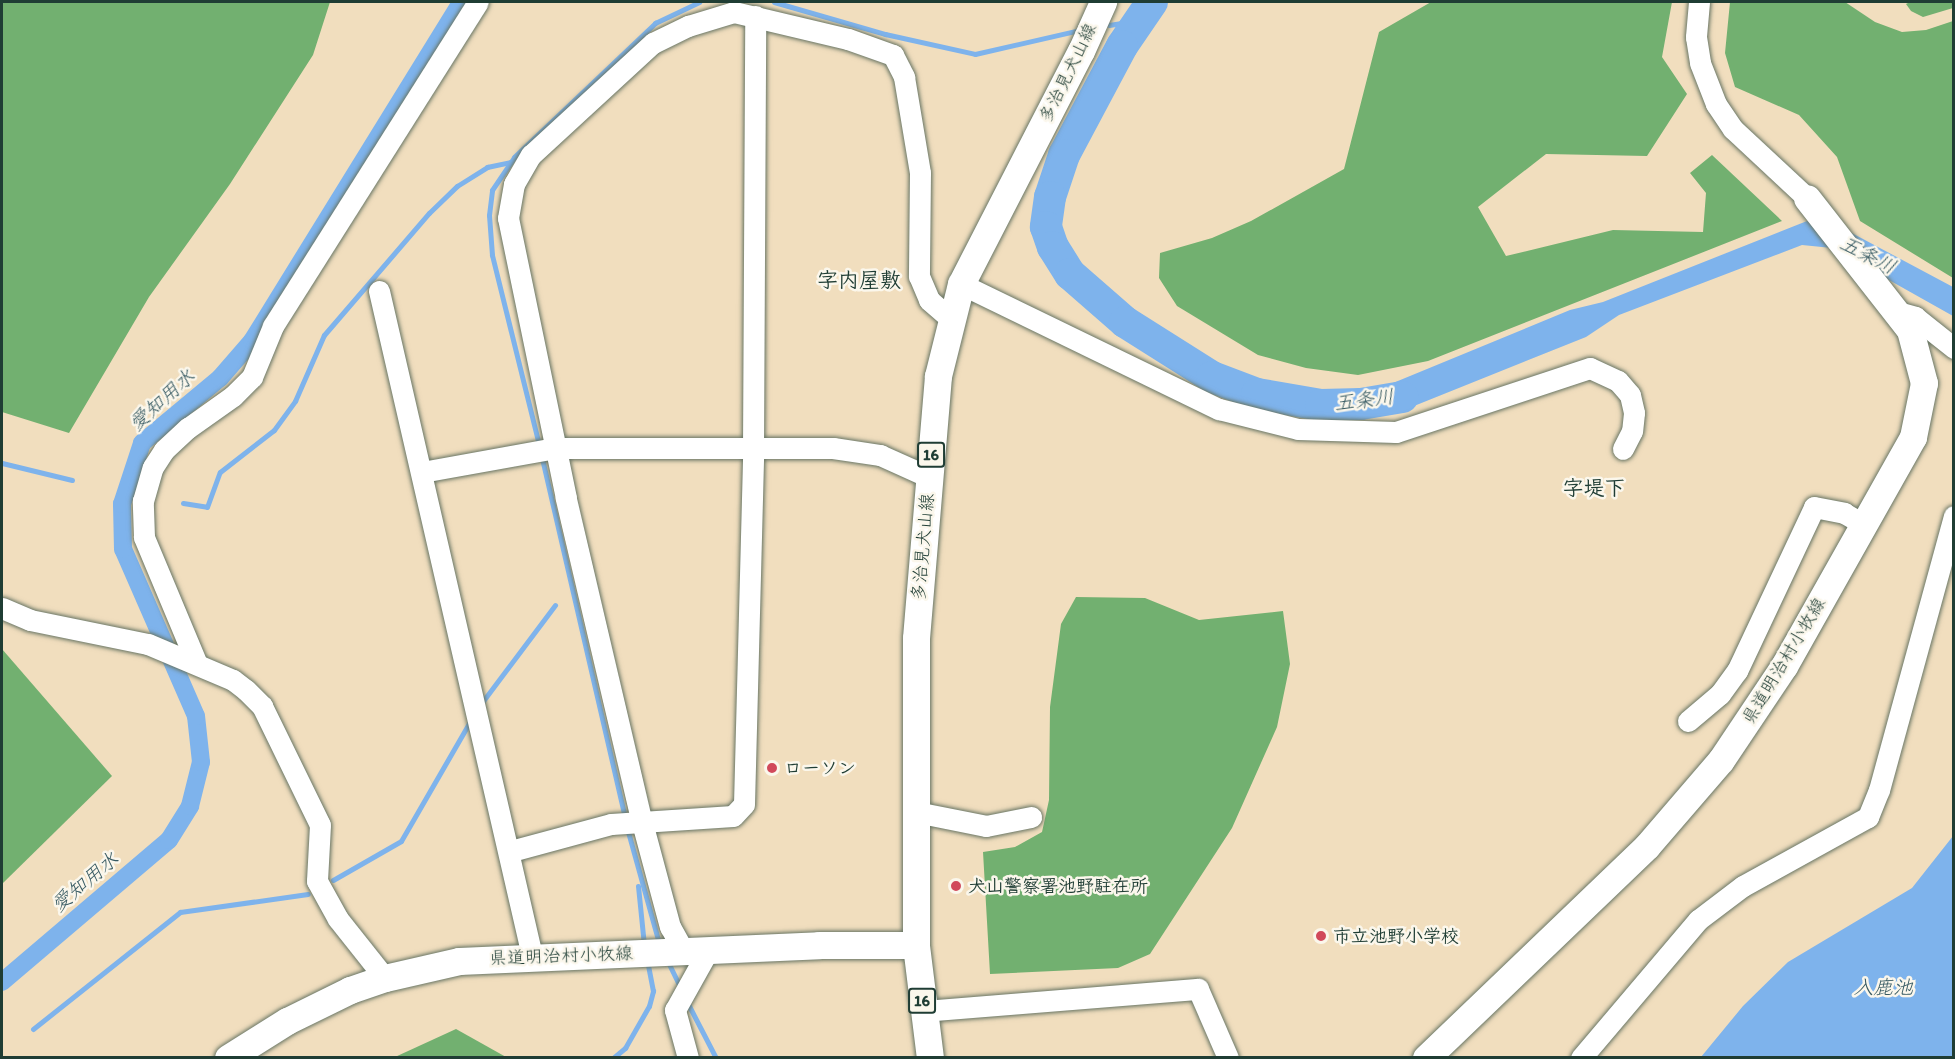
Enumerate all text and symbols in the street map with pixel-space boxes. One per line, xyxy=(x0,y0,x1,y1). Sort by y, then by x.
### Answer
street label: 多治見犬山線 xyxy=(1035,20,1101,126)
water label: 五条川 xyxy=(1836,231,1900,279)
district label: 字内屋敷 xyxy=(817,267,901,293)
water label: 愛知用水 xyxy=(124,364,200,436)
water label: 五条川 xyxy=(1333,384,1395,416)
road number: 16 xyxy=(916,442,946,468)
district label: 字堤下 xyxy=(1563,475,1625,501)
street label: 多治見犬山線 xyxy=(908,492,938,602)
street label: 県道明治村小牧線 xyxy=(1738,594,1830,728)
place label: ローソン xyxy=(784,757,856,779)
marker: ローソン xyxy=(765,761,779,775)
water label: 愛知用水 xyxy=(47,847,123,917)
place label: 犬山警察署池野駐在所 xyxy=(968,875,1148,897)
marker: 犬山警察署池野駐在所 xyxy=(949,879,963,893)
place label: 市立池野小学校 xyxy=(1333,925,1459,947)
marker: 市立池野小学校 xyxy=(1314,929,1328,943)
street label: 県道明治村小牧線 xyxy=(489,943,633,969)
water label: 入鹿池 xyxy=(1853,975,1913,999)
road number: 16 xyxy=(907,988,937,1014)

